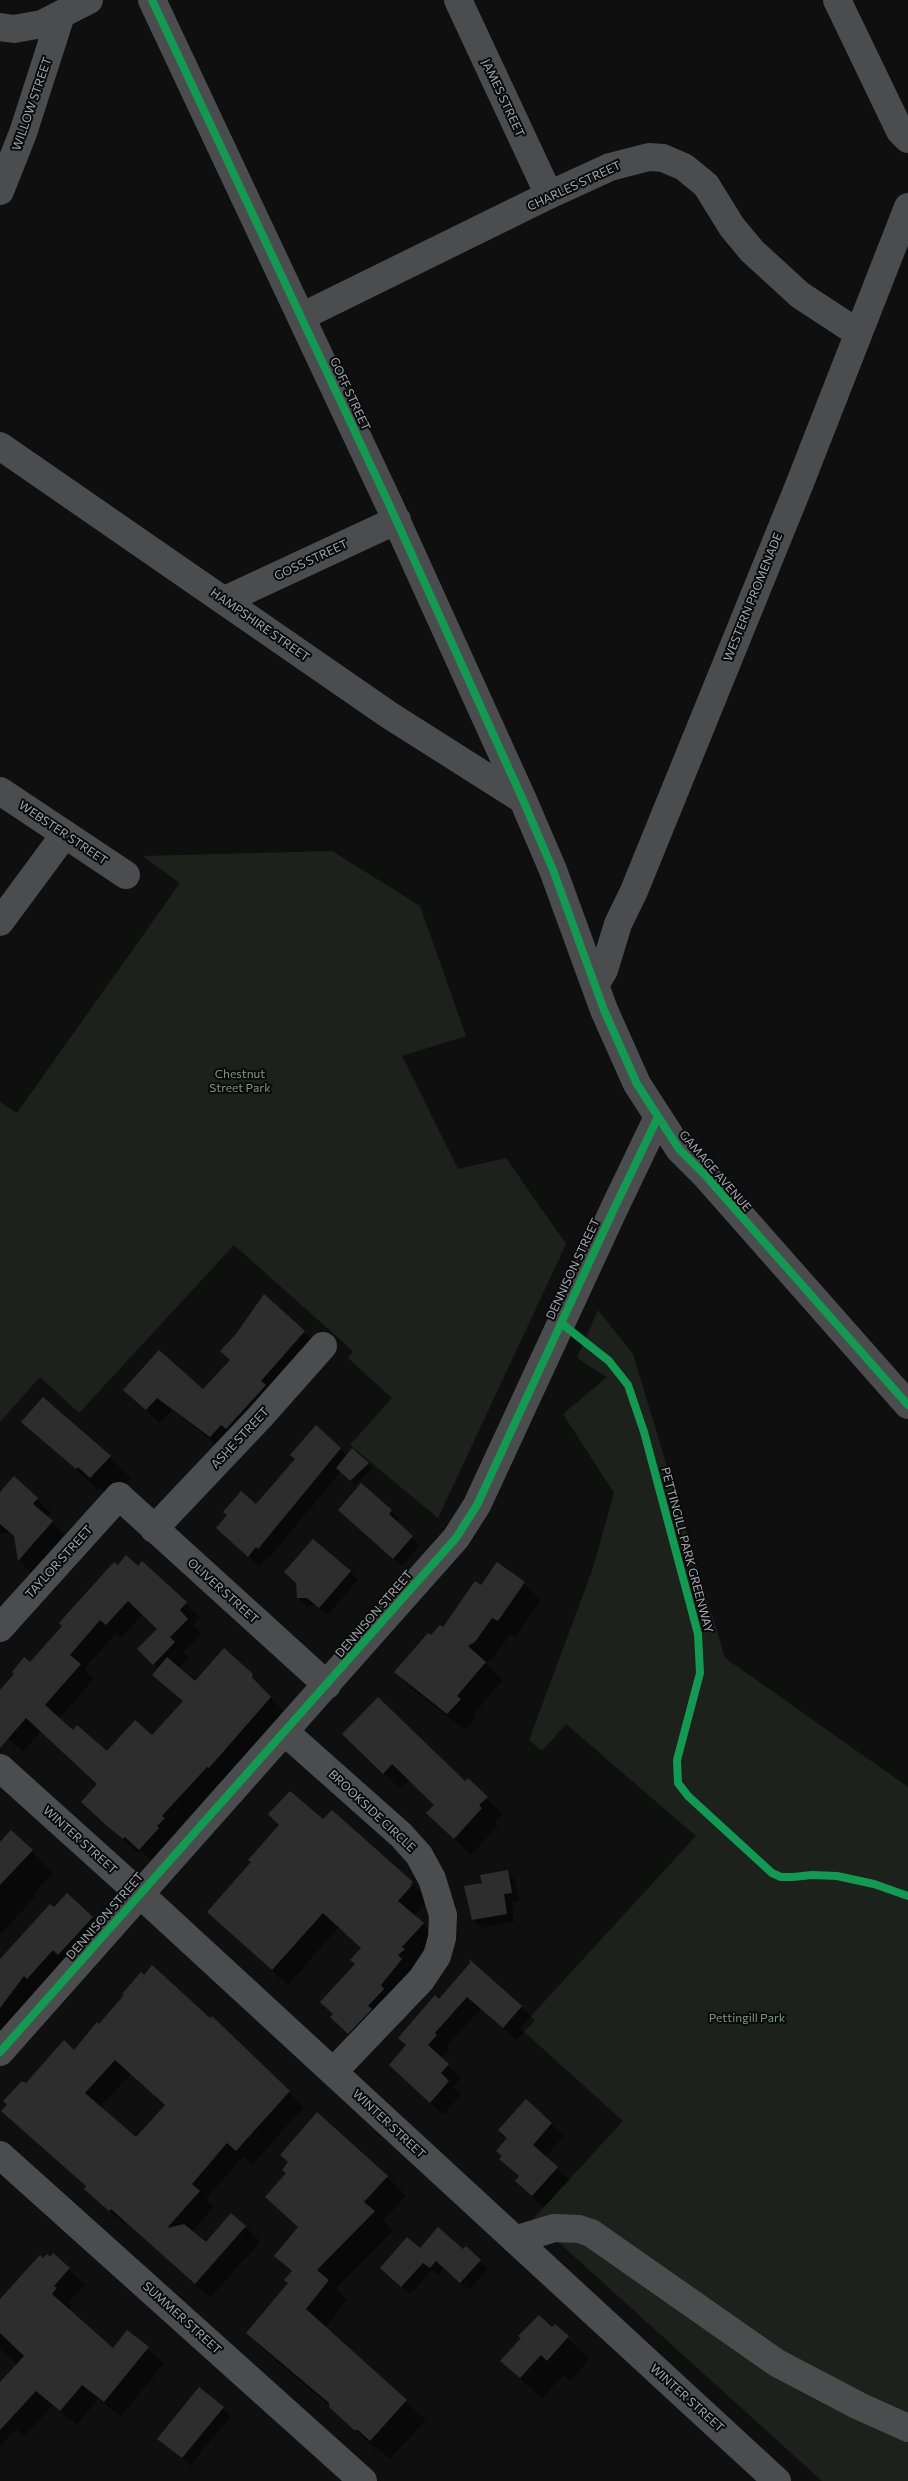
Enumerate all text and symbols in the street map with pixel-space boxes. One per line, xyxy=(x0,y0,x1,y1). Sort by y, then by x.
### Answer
street label: WILLOW STREET xyxy=(9,55,55,153)
street label: JAMES STREET xyxy=(479,57,527,139)
street label: CHARLES STREET xyxy=(525,158,623,214)
street label: GOFF STREET xyxy=(327,355,373,433)
street label: WESTERN PROMENADE xyxy=(721,531,785,663)
street label: GOSS STREET xyxy=(272,537,350,583)
street label: HAMPSHIRE STREET xyxy=(208,585,312,665)
street label: WEBSTER STREET xyxy=(16,798,110,868)
park label: Chestnut Street Park xyxy=(209,1067,271,1095)
street label: GAMAGE AVENUE xyxy=(676,1128,754,1214)
street label: DENNISON STREET xyxy=(543,1216,603,1322)
street label: ASHE STREET xyxy=(208,1404,272,1472)
street label: PETTINGILL PARK GREENWAY xyxy=(658,1466,716,1634)
street label: TAYLOR STREET xyxy=(23,1523,95,1601)
street label: OLIVER STREET xyxy=(185,1555,261,1627)
street label: DENNISON STREET xyxy=(332,1568,416,1660)
street label: BROOKSIDE CIRCLE xyxy=(326,1767,418,1855)
street label: WINTER STREET xyxy=(40,1803,120,1877)
street label: DENNISON STREET xyxy=(63,1870,147,1962)
park label: Pettingill Park xyxy=(709,2011,785,2025)
street label: WINTER STREET xyxy=(350,2087,428,2161)
street label: SUMMER STREET xyxy=(140,2279,224,2357)
street label: WINTER STREET xyxy=(647,2361,727,2435)

